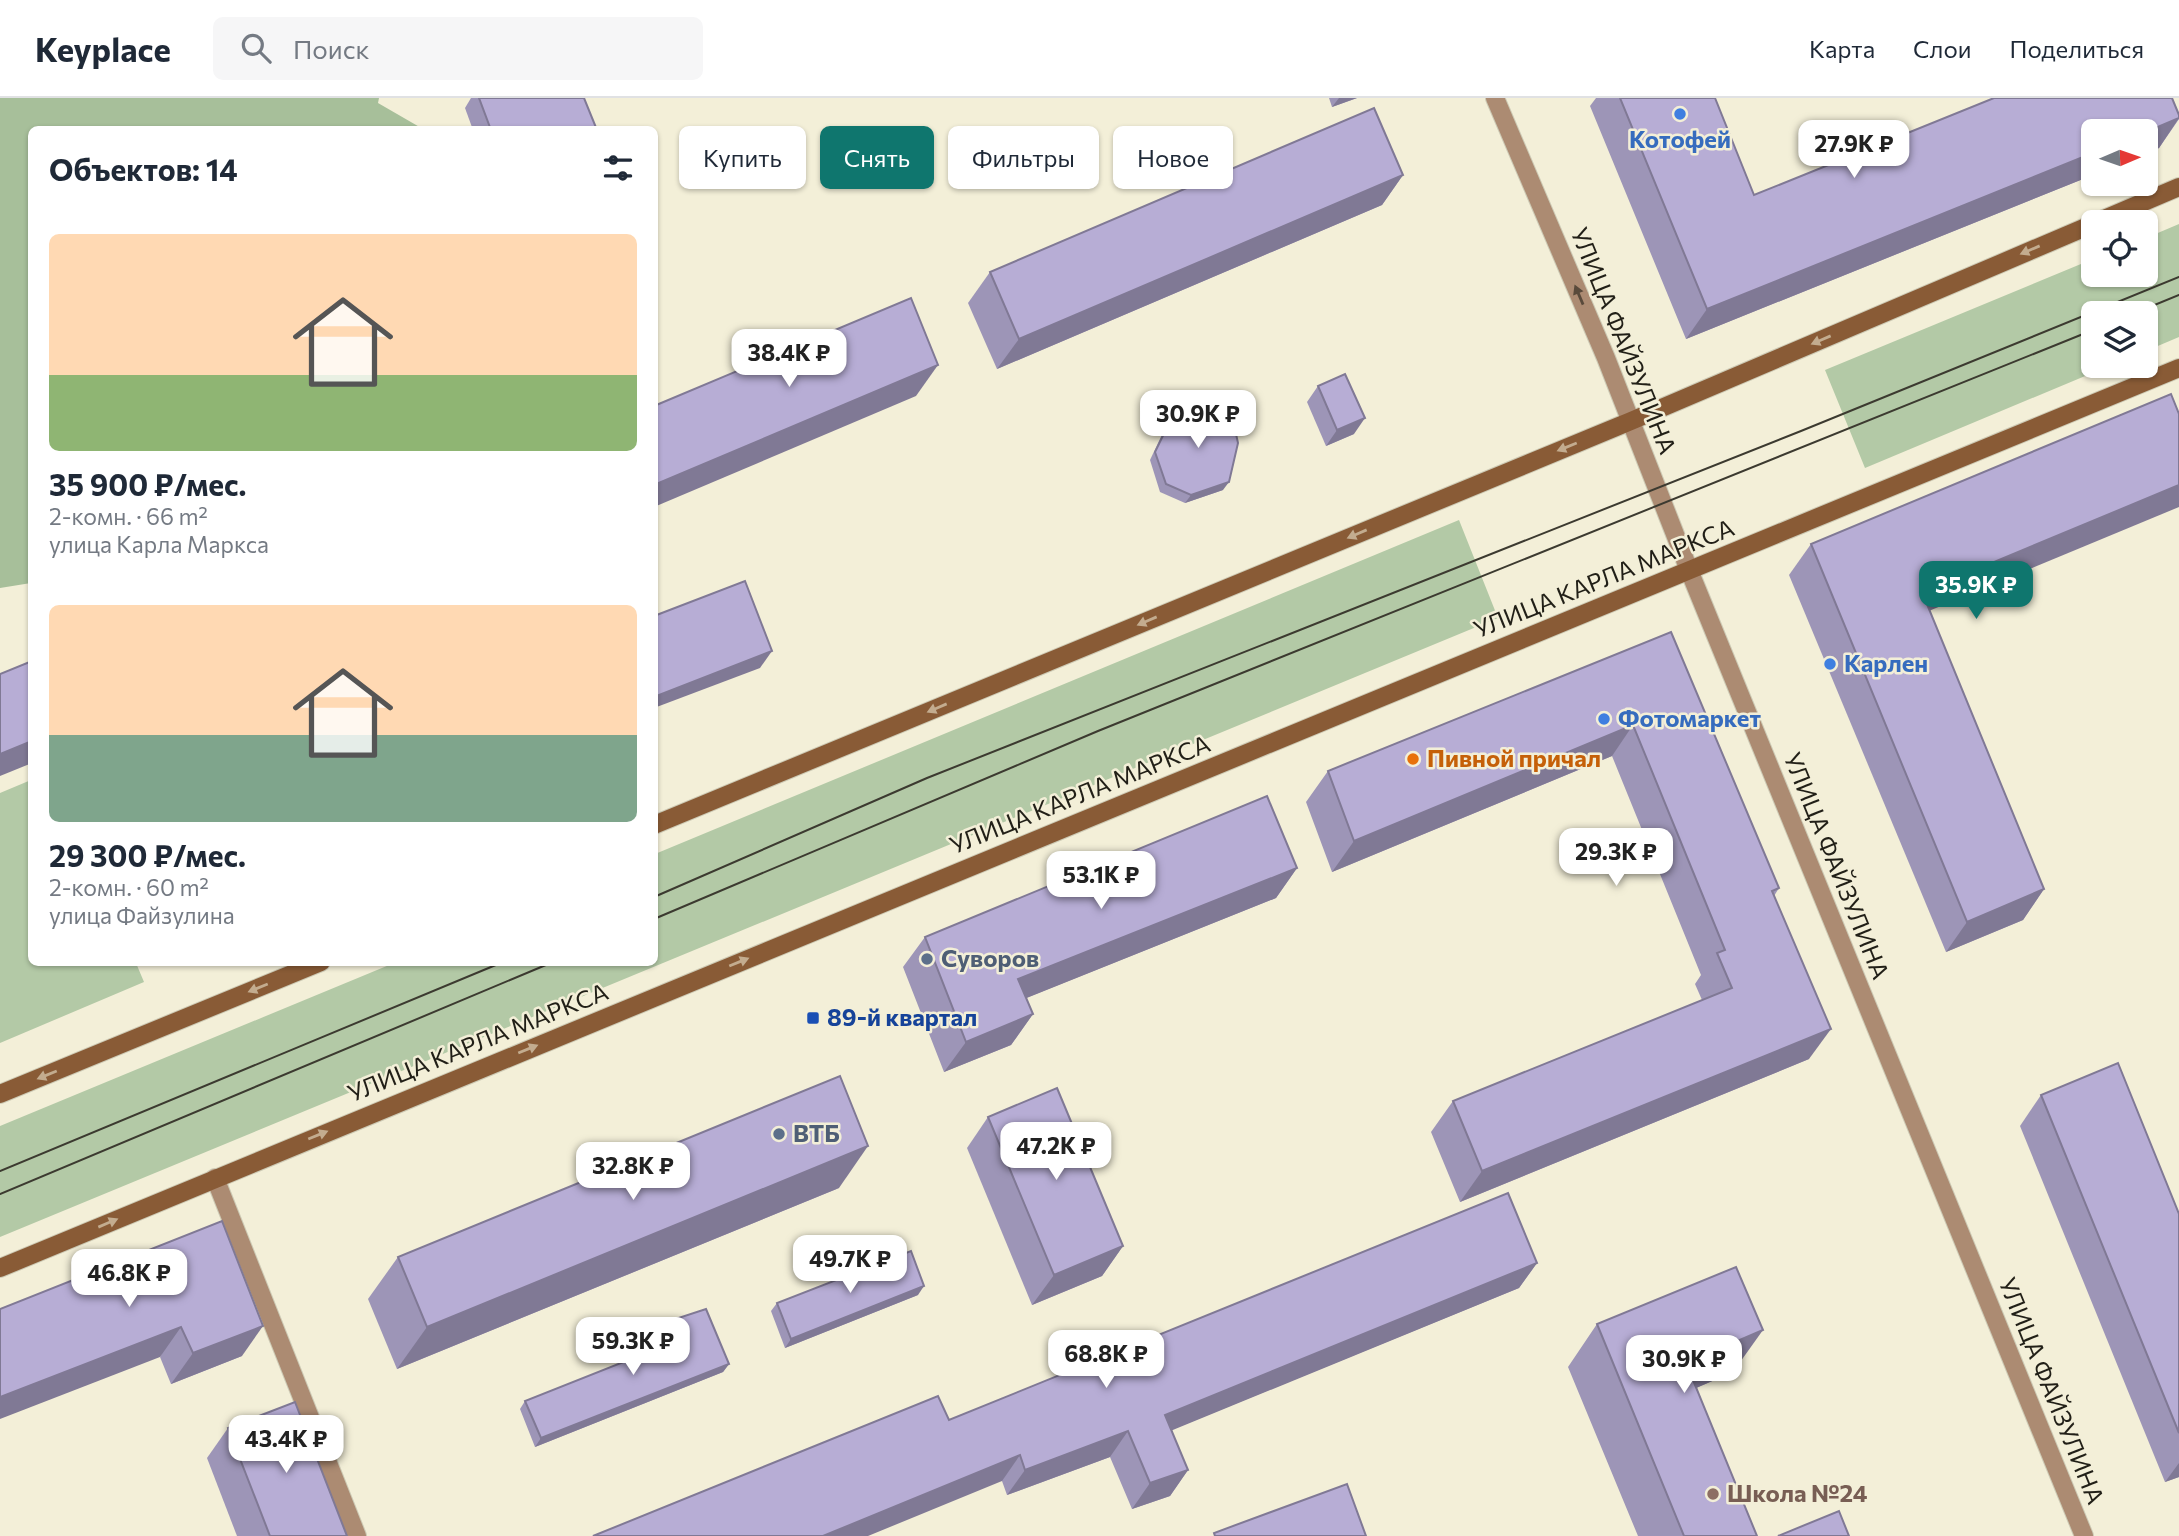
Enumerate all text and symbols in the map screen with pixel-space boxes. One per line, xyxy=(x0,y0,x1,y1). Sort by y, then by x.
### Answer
search box xyxy=(213,17,703,80)
text: Keyplace xyxy=(35,28,171,69)
icon: search xyxy=(237,29,275,67)
text: Поиск xyxy=(293,33,370,64)
text: Карта xyxy=(1809,34,1875,63)
text: Слои xyxy=(1913,34,1971,63)
text: Поделиться xyxy=(2009,34,2144,63)
marker: Котофей xyxy=(1672,106,1688,122)
north arrow xyxy=(2081,119,2158,196)
map controls xyxy=(2081,119,2158,378)
pin: 27.9K ₽ xyxy=(1789,120,1919,180)
place label: Котофей xyxy=(1629,124,1731,153)
chip: Купить xyxy=(679,126,806,189)
chip: Снять xyxy=(820,126,934,189)
chip: Фильтры xyxy=(948,126,1099,189)
chip: Новое xyxy=(1113,126,1233,189)
text: 27.9K ₽ xyxy=(1814,129,1894,157)
icon: filters xyxy=(599,149,637,187)
text: Объектов: 14 xyxy=(49,150,238,187)
button: locate xyxy=(2081,210,2158,287)
street label: УЛИЦА ФАЙЗУЛИНА xyxy=(1566,223,1683,458)
one-way arrow xyxy=(2019,245,2040,256)
icon: home xyxy=(280,279,406,405)
one-way arrow xyxy=(1573,285,1585,305)
button: layers xyxy=(2081,301,2158,378)
pin: 38.4K ₽ xyxy=(724,330,854,389)
one-way arrow xyxy=(1810,334,1831,345)
text: 38.4K ₽ xyxy=(748,338,830,366)
pin: 30.9K ₽ xyxy=(1133,390,1263,450)
text: 30.9K ₽ xyxy=(1156,399,1240,427)
one-way arrow xyxy=(1557,441,1578,452)
text: 35 900 ₽/мес. xyxy=(49,465,247,502)
text: 2-комн. · 66 m² xyxy=(49,502,208,530)
street label: УЛИЦА КАРЛА МАРКСА xyxy=(1469,512,1738,643)
one-way arrow xyxy=(1347,528,1368,539)
text: улица Карла Маркса xyxy=(49,530,269,558)
pin: 35.9K ₽ xyxy=(1911,561,2041,621)
text: 35.9K ₽ xyxy=(1935,570,2017,598)
one-way arrow xyxy=(1136,615,1157,626)
place label: Карлен xyxy=(1844,648,1928,677)
icon: home xyxy=(280,650,406,776)
marker: Карлен xyxy=(1822,656,1838,672)
one-way arrow xyxy=(927,702,947,714)
place label: Фотомаркет xyxy=(1618,703,1761,732)
marker: Фотомаркет xyxy=(1596,711,1612,727)
street label: УЛИЦА КАРЛА МАРКСА xyxy=(945,728,1214,859)
place label: Пивной причал xyxy=(1427,743,1601,772)
street label: УЛИЦА ФАЙЗУЛИНА xyxy=(1779,748,1896,983)
marker: Пивной причал xyxy=(1405,751,1421,767)
pin: 29.3K ₽ xyxy=(1551,828,1681,888)
text: 29 300 ₽/мес. xyxy=(49,836,246,873)
text: 29.3K ₽ xyxy=(1575,837,1657,865)
pin: 53.1K ₽ xyxy=(1036,852,1166,911)
text: 53.1K ₽ xyxy=(1063,860,1139,888)
text: 2-комн. · 60 m² xyxy=(49,873,209,901)
text: улица Файзулина xyxy=(49,901,235,929)
place label: Суворов xyxy=(941,943,1039,972)
marker: Суворов xyxy=(919,951,935,967)
one-way arrow xyxy=(729,956,749,968)
street label: УЛИЦА КАРЛА МАРКСА xyxy=(343,976,612,1107)
one-way arrow xyxy=(247,983,268,994)
place label: 89-й квартал xyxy=(827,1002,977,1031)
marker: 89-й квартал xyxy=(805,1010,821,1026)
one-way arrow xyxy=(518,1043,539,1054)
one-way arrow xyxy=(37,1070,58,1081)
place label: ВТБ xyxy=(793,1118,840,1147)
pin: 47.2K ₽ xyxy=(991,1122,1121,1182)
marker: ВТБ xyxy=(771,1126,787,1142)
one-way arrow xyxy=(308,1130,329,1141)
text: 47.2K ₽ xyxy=(1016,1131,1096,1159)
pin: 32.8K ₽ xyxy=(568,1142,698,1202)
text: 32.8K ₽ xyxy=(592,1151,674,1179)
one-way arrow xyxy=(98,1217,119,1228)
pin: 49.7K ₽ xyxy=(785,1236,915,1295)
text: 49.7K ₽ xyxy=(809,1244,891,1272)
pin: 46.8K ₽ xyxy=(64,1250,194,1309)
text: 46.8K ₽ xyxy=(87,1258,171,1286)
street label: УЛИЦА ФАЙЗУЛИНА xyxy=(1994,1273,2111,1508)
pin: 59.3K ₽ xyxy=(568,1318,698,1377)
text: 59.3K ₽ xyxy=(592,1326,674,1354)
pin: 68.8K ₽ xyxy=(1041,1330,1171,1390)
pin: 30.9K ₽ xyxy=(1619,1336,1749,1395)
text: 68.8K ₽ xyxy=(1064,1339,1148,1367)
text: 30.9K ₽ xyxy=(1642,1344,1726,1372)
pin: 43.4K ₽ xyxy=(221,1416,351,1475)
text: 43.4K ₽ xyxy=(245,1424,327,1452)
place label: Школа №24 xyxy=(1727,1478,1868,1507)
marker: Школа №24 xyxy=(1705,1486,1721,1502)

